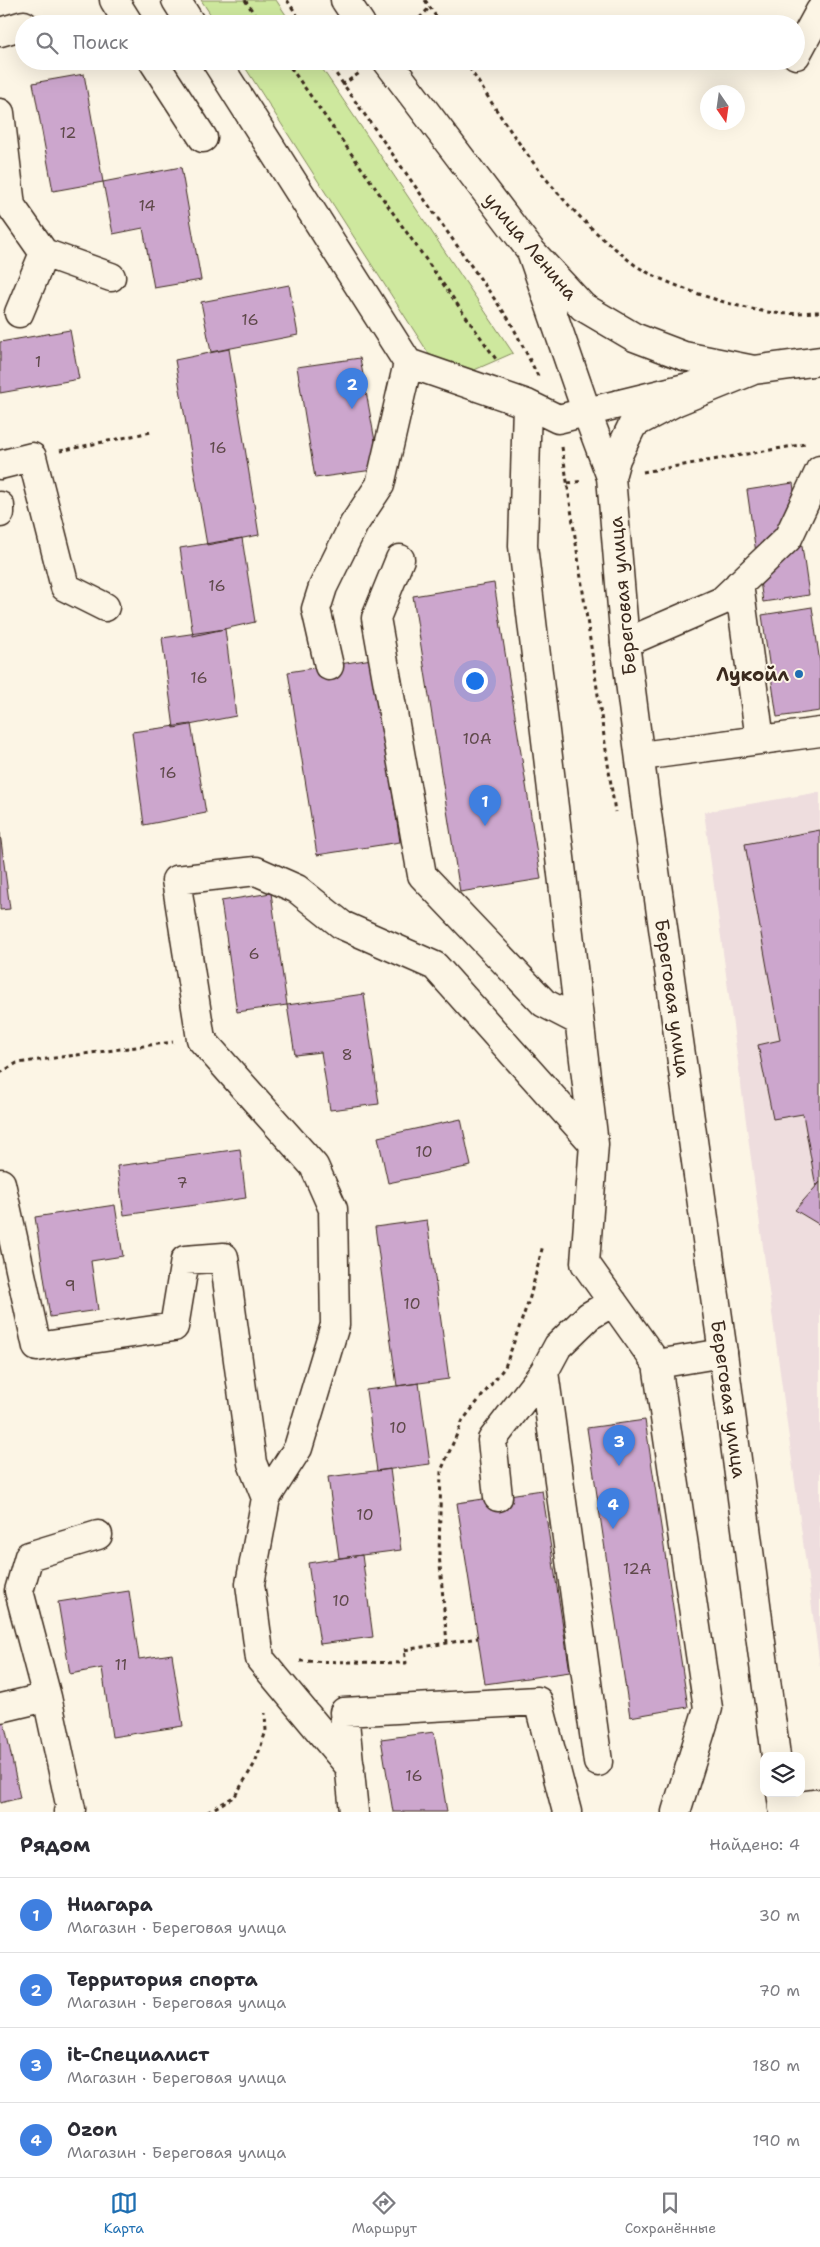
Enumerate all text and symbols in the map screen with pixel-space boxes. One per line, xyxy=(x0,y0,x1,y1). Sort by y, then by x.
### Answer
search box xyxy=(15,15,805,70)
icon: search xyxy=(33,29,61,57)
text: Поиск xyxy=(73,30,128,55)
north arrow xyxy=(700,85,745,130)
house number: 12 xyxy=(59,122,77,143)
street label: улица Ленина xyxy=(478,187,583,306)
house number: 14 xyxy=(138,195,156,216)
house number: 16 xyxy=(241,309,259,330)
house number: 1 xyxy=(35,351,41,372)
pin: 2 xyxy=(336,368,368,409)
house number: 16 xyxy=(209,437,227,458)
street label: Береговая улица xyxy=(603,515,642,676)
house number: 16 xyxy=(208,575,226,596)
place label: Лукойл xyxy=(716,662,789,687)
house number: 16 xyxy=(190,667,208,688)
your location xyxy=(462,668,488,694)
marker: Лукойл xyxy=(793,668,805,680)
house number: 10А xyxy=(462,728,492,749)
house number: 16 xyxy=(159,762,177,783)
pin: 1 xyxy=(469,785,501,826)
street label: Береговая улица xyxy=(649,917,696,1079)
house number: 6 xyxy=(248,943,260,964)
house number: 8 xyxy=(341,1044,353,1065)
house number: 10 xyxy=(415,1141,433,1162)
house number: 7 xyxy=(176,1172,188,1193)
house number: 9 xyxy=(64,1275,76,1296)
house number: 10 xyxy=(403,1293,421,1314)
street label: Береговая улица xyxy=(705,1318,752,1480)
house number: 10 xyxy=(389,1417,407,1438)
pin: 3 xyxy=(603,1425,635,1466)
pin: 4 xyxy=(597,1488,629,1529)
house number: 10 xyxy=(356,1504,374,1525)
house number: 12А xyxy=(623,1558,651,1579)
house number: 10 xyxy=(332,1590,350,1611)
house number: 11 xyxy=(115,1654,127,1675)
map controls xyxy=(760,1752,805,1797)
button: layers xyxy=(760,1752,805,1797)
house number: 16 xyxy=(405,1765,423,1786)
text: Рядом xyxy=(20,1831,90,1859)
text: Найдено: 4 xyxy=(709,1834,800,1855)
text: Ниагара xyxy=(67,1892,153,1917)
text: 1 xyxy=(32,1905,40,1926)
text: 30 m xyxy=(759,1905,800,1926)
text: Магазин · Береговая улица xyxy=(67,1917,286,1938)
text: Территория спорта xyxy=(67,1967,258,1992)
text: 2 xyxy=(30,1980,42,2001)
text: 70 m xyxy=(759,1980,800,2001)
text: Магазин · Береговая улица xyxy=(67,1992,286,2013)
text: it-Специалист xyxy=(67,2042,209,2067)
text: 3 xyxy=(30,2055,42,2076)
text: 180 m xyxy=(752,2055,800,2076)
text: Магазин · Береговая улица xyxy=(67,2067,286,2088)
text: Ozon xyxy=(67,2117,117,2142)
text: 4 xyxy=(30,2130,42,2151)
text: 190 m xyxy=(753,2130,800,2151)
text: Магазин · Береговая улица xyxy=(67,2142,286,2163)
tab: Карта xyxy=(104,2189,144,2237)
tab: Маршрут xyxy=(352,2189,417,2237)
tab: Сохранённые xyxy=(625,2189,716,2237)

